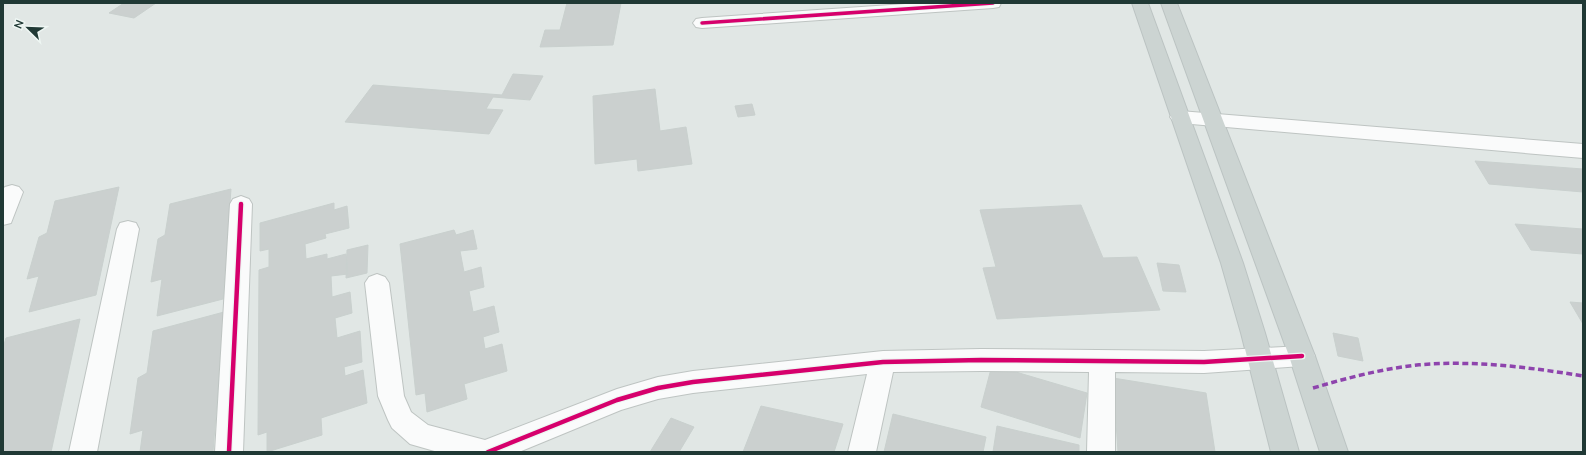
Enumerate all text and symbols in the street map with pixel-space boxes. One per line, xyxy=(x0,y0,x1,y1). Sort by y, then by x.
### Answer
north arrow xyxy=(8,8,48,48)
text: N xyxy=(11,18,28,31)

